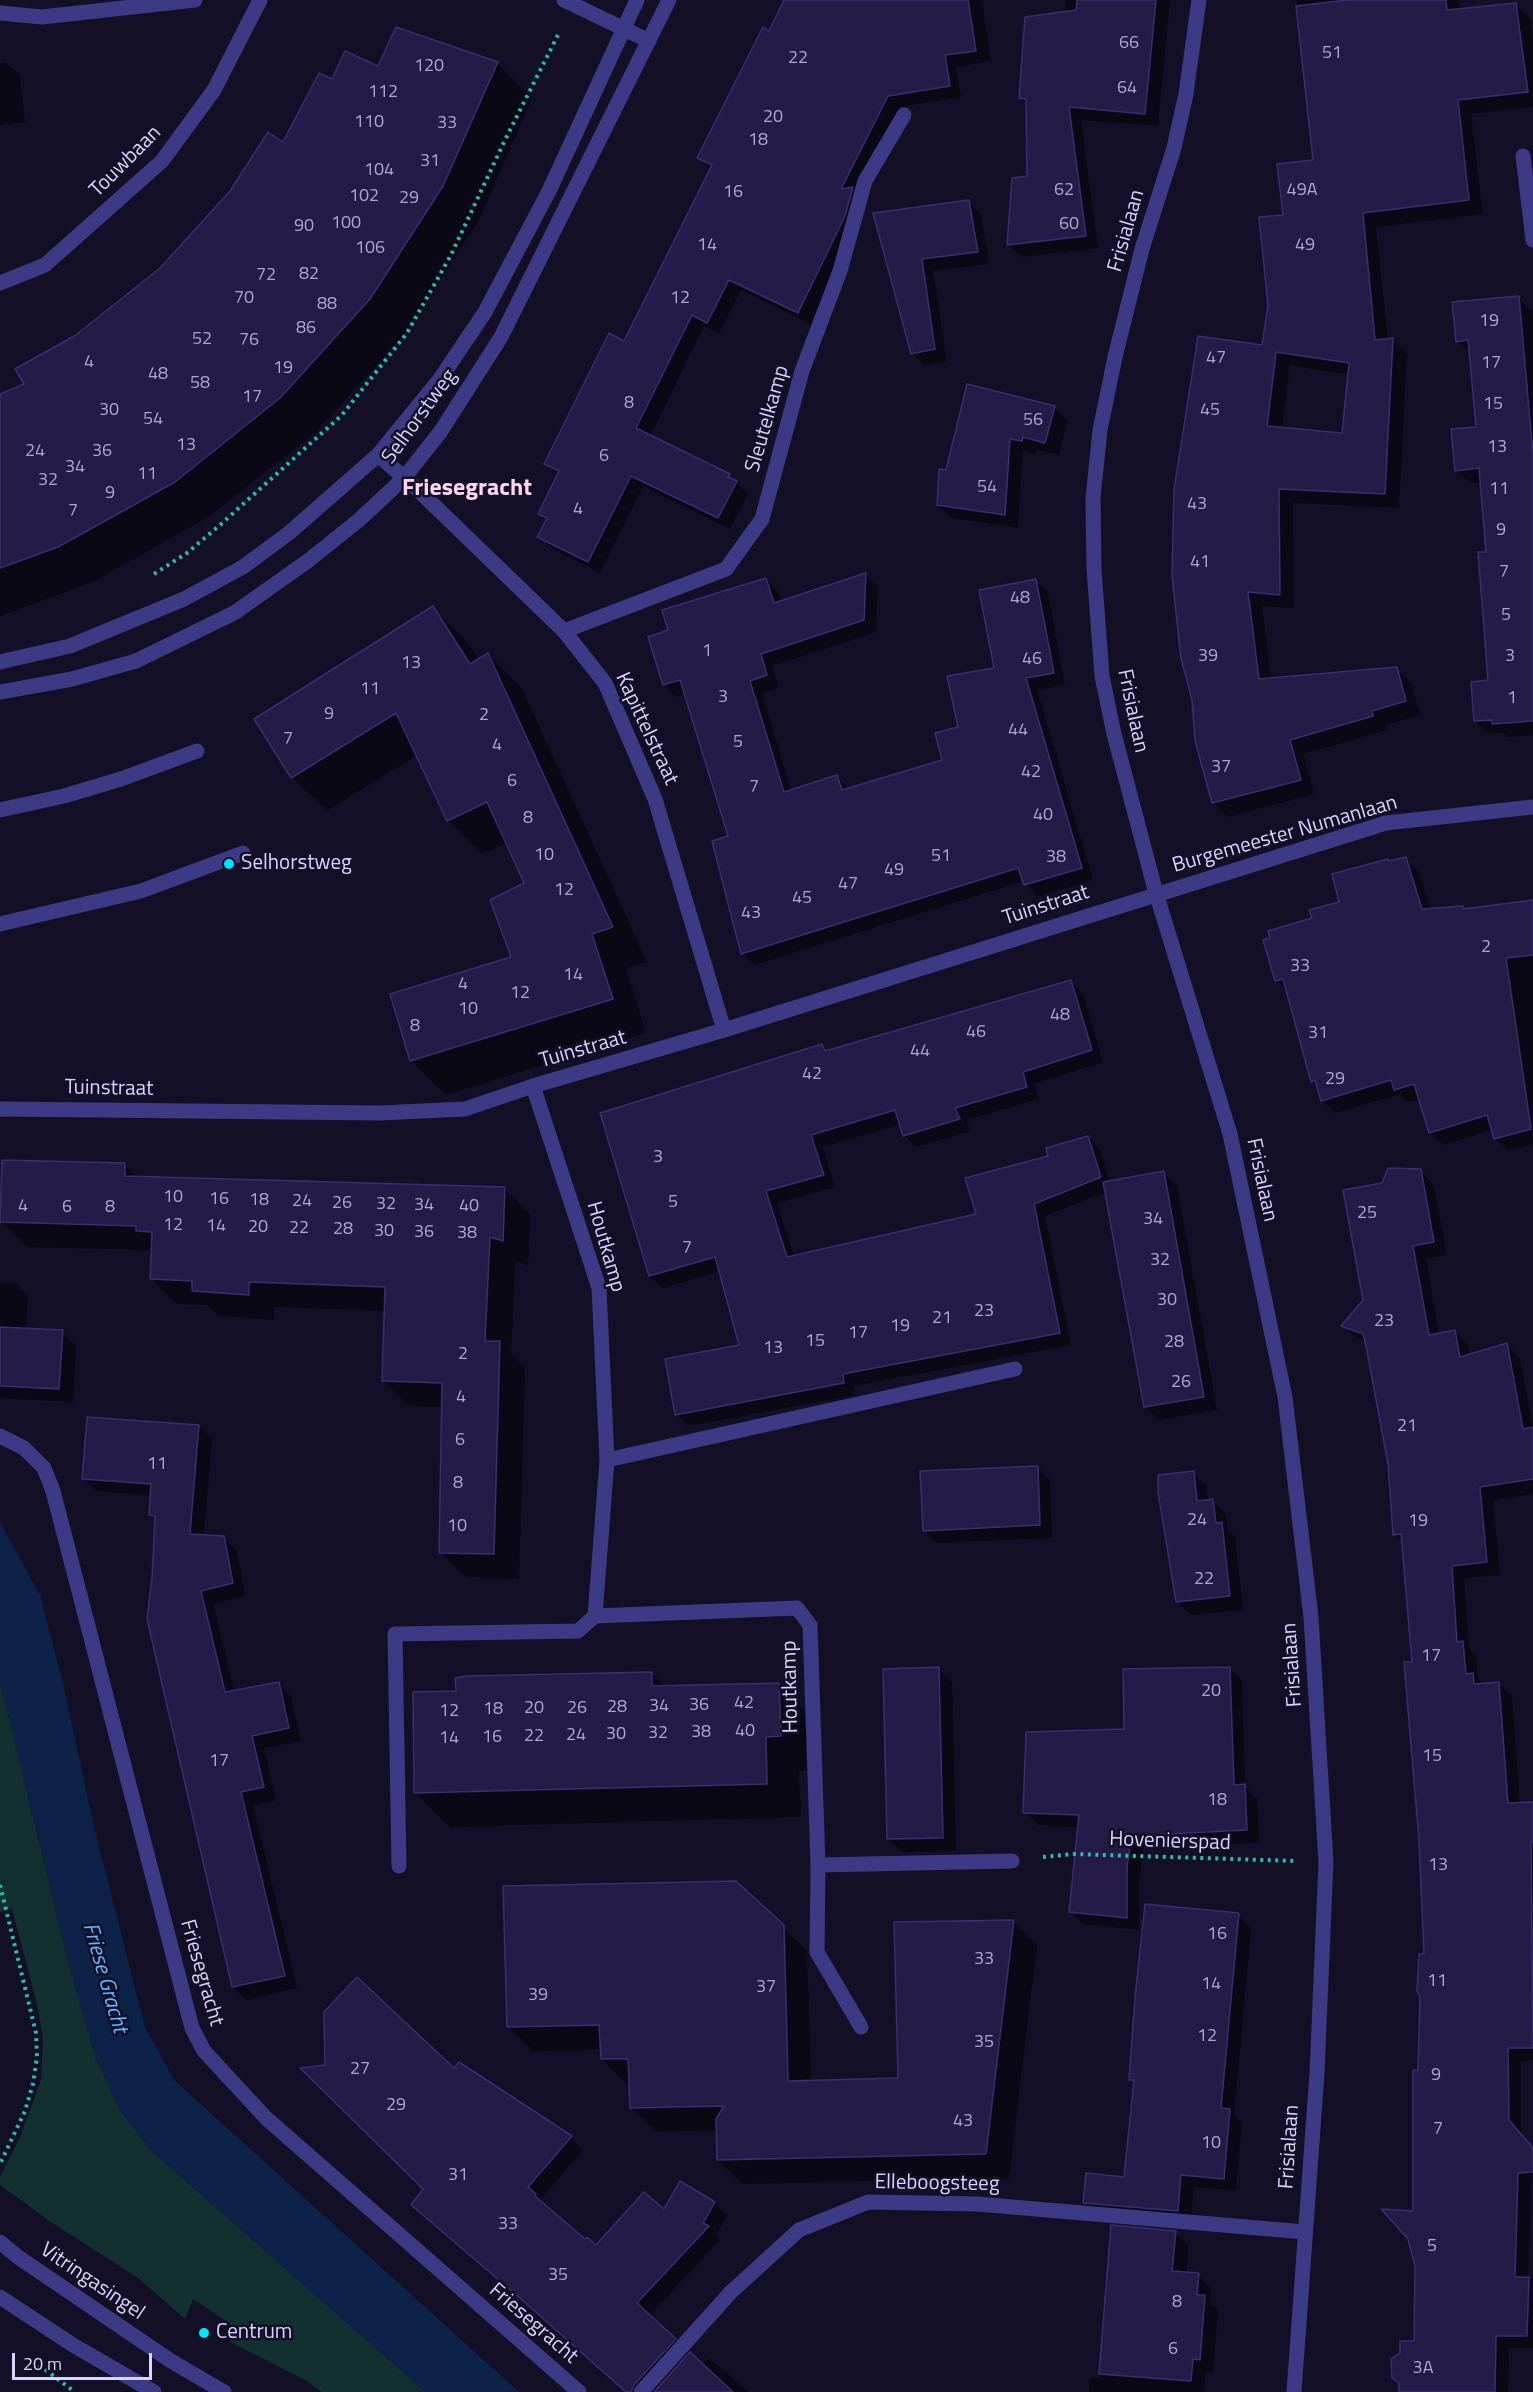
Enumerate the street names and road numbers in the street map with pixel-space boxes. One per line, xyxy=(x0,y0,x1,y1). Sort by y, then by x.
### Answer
street label: Touwbaan xyxy=(85,121,167,203)
street label: Frisialaan xyxy=(1103,187,1151,275)
street label: Sleutelkamp xyxy=(741,363,795,475)
street label: Selhorstweg xyxy=(377,365,463,469)
street label: Frisialaan xyxy=(1111,667,1153,755)
street label: Kapittelstraat xyxy=(609,669,683,789)
street label: Burgemeester Numanlaan xyxy=(1170,791,1400,879)
street label: Tuinstraat xyxy=(1000,880,1092,932)
street label: Tuinstraat xyxy=(537,1026,629,1074)
street label: Tuinstraat xyxy=(64,1076,154,1102)
street label: Frisialaan xyxy=(1240,1136,1282,1224)
street label: Houtkamp xyxy=(580,1199,630,1295)
street label: Frisialaan xyxy=(1277,1622,1309,1708)
street label: Houtkamp xyxy=(778,1640,804,1734)
street label: Hovenierspad xyxy=(1109,1827,1231,1857)
street label: Friesegracht xyxy=(174,1917,228,2029)
street label: Frisialaan xyxy=(1274,2104,1306,2190)
street label: Elleboogsteeg xyxy=(874,2170,1000,2198)
street label: Vitringasingel xyxy=(35,2238,149,2326)
street label: Friesegracht xyxy=(483,2278,583,2370)

